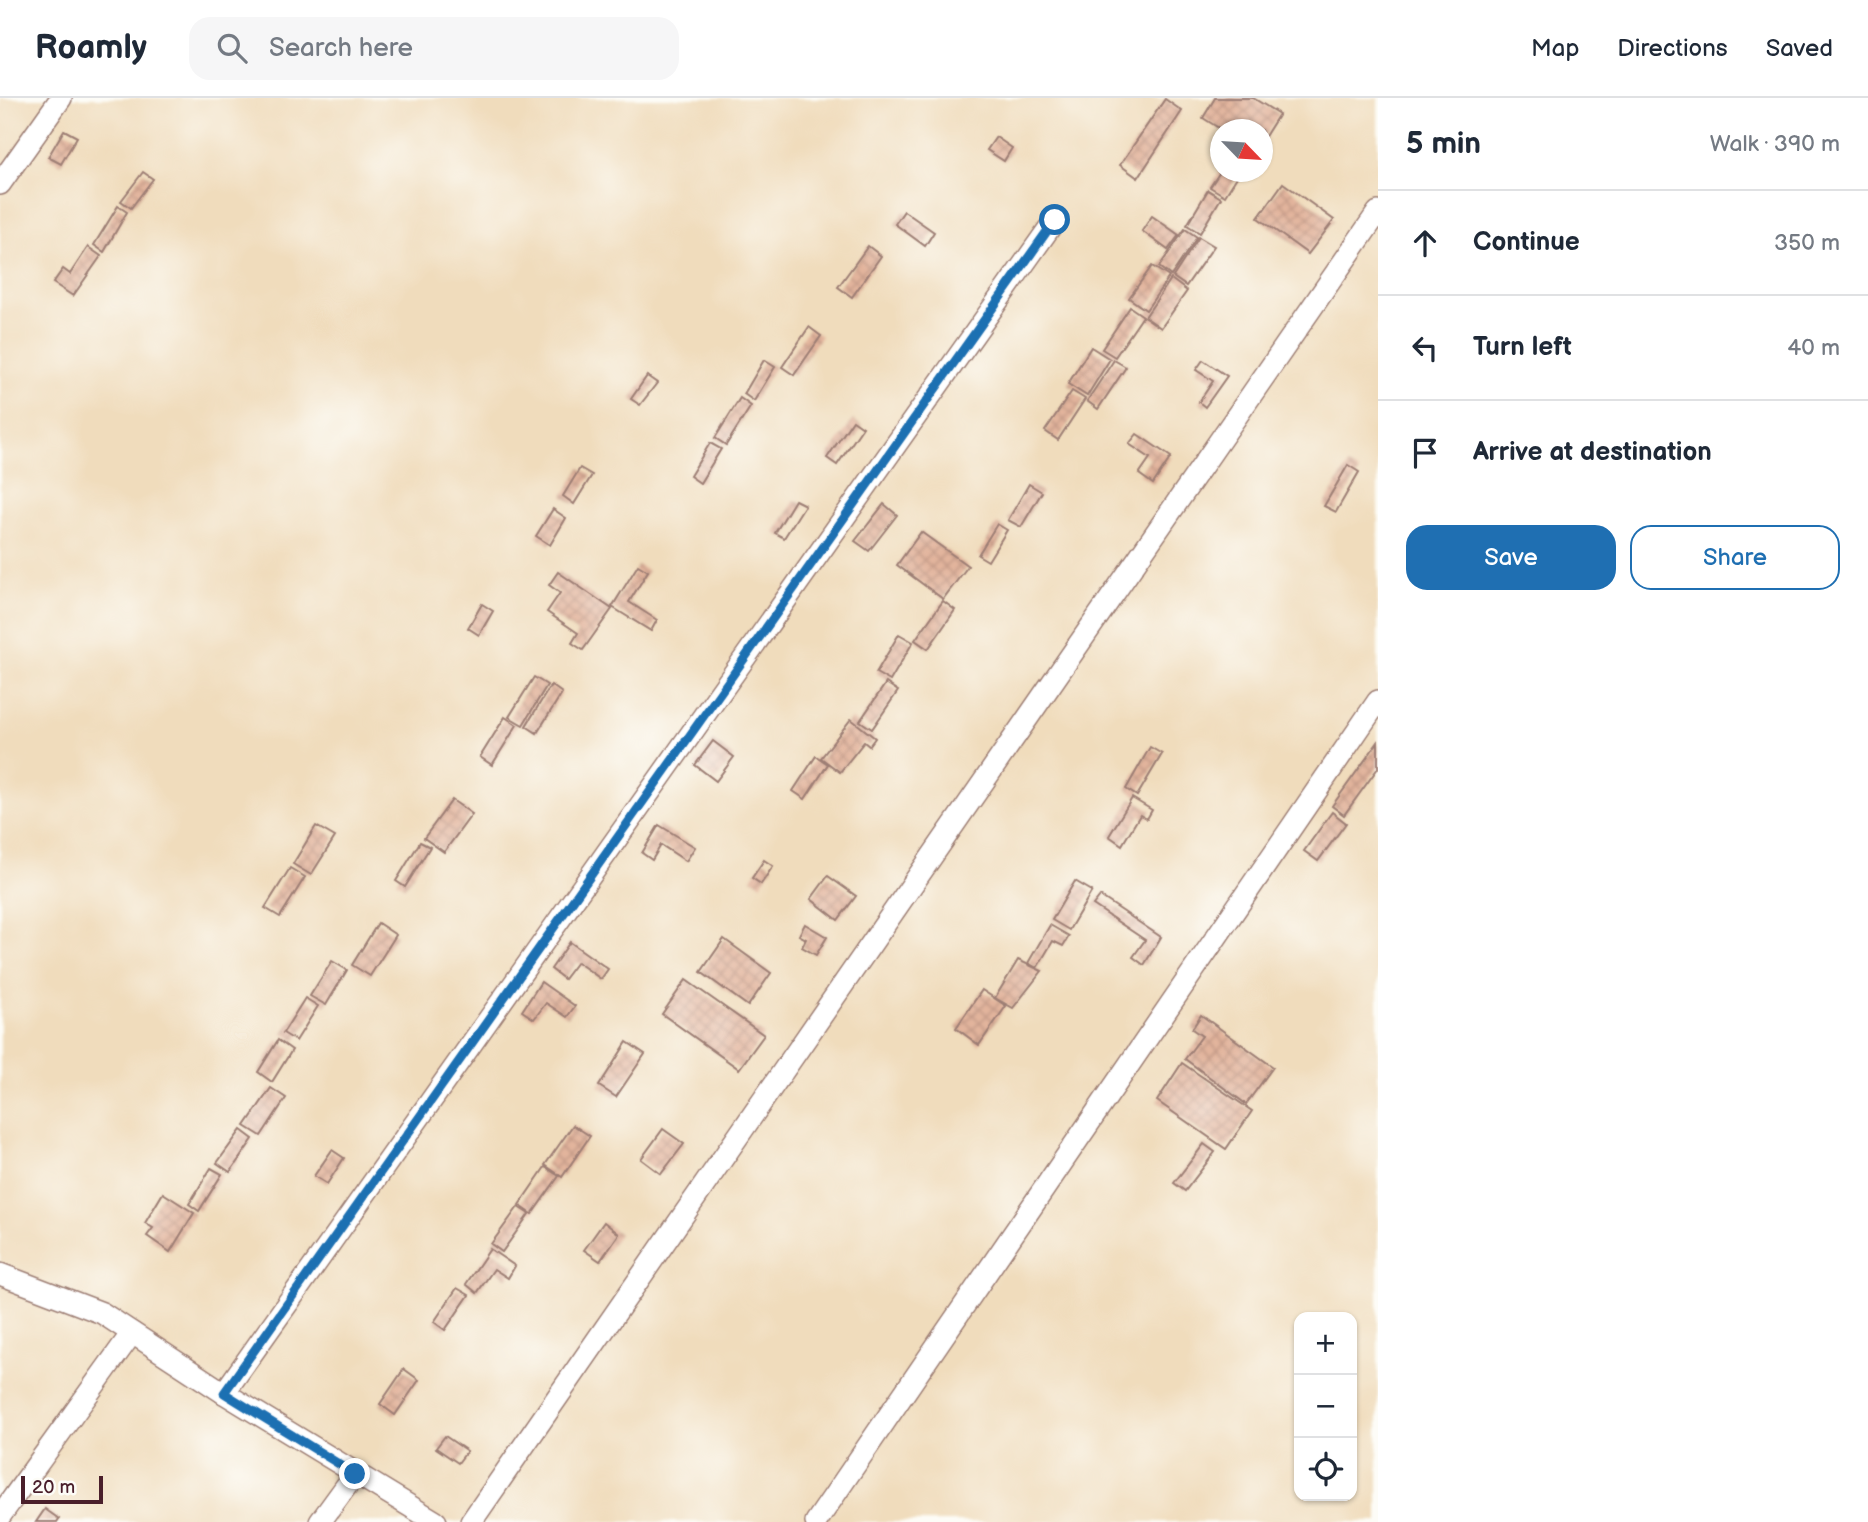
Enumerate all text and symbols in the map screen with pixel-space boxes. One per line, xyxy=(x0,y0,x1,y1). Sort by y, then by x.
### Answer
search box xyxy=(189,17,679,80)
text: Roamly xyxy=(35,28,147,68)
icon: search xyxy=(213,29,251,67)
text: Search here xyxy=(269,33,413,64)
text: Map xyxy=(1531,34,1579,63)
text: Directions xyxy=(1617,34,1728,63)
text: Saved xyxy=(1766,34,1833,63)
north arrow xyxy=(1210,119,1273,182)
text: 5 min xyxy=(1406,126,1481,162)
text: Walk · 390 m xyxy=(1710,130,1840,158)
route start xyxy=(1039,204,1070,235)
icon: ahead xyxy=(1406,224,1444,262)
text: Continue xyxy=(1473,227,1580,258)
text: 350 m xyxy=(1774,229,1840,257)
icon: left xyxy=(1406,329,1444,367)
text: Turn left xyxy=(1473,332,1572,363)
text: 40 m xyxy=(1787,334,1840,362)
icon: arrive xyxy=(1406,434,1444,472)
text: Arrive at destination xyxy=(1473,437,1712,468)
button: Save xyxy=(1406,525,1616,590)
button: Share xyxy=(1630,525,1840,590)
map controls xyxy=(1294,1312,1357,1501)
button: + xyxy=(1294,1312,1357,1375)
button: − xyxy=(1294,1375,1357,1438)
button: locate xyxy=(1294,1438,1357,1501)
route end xyxy=(339,1458,370,1489)
scale bar xyxy=(21,1473,103,1505)
text: 20 m xyxy=(32,1476,75,1499)

